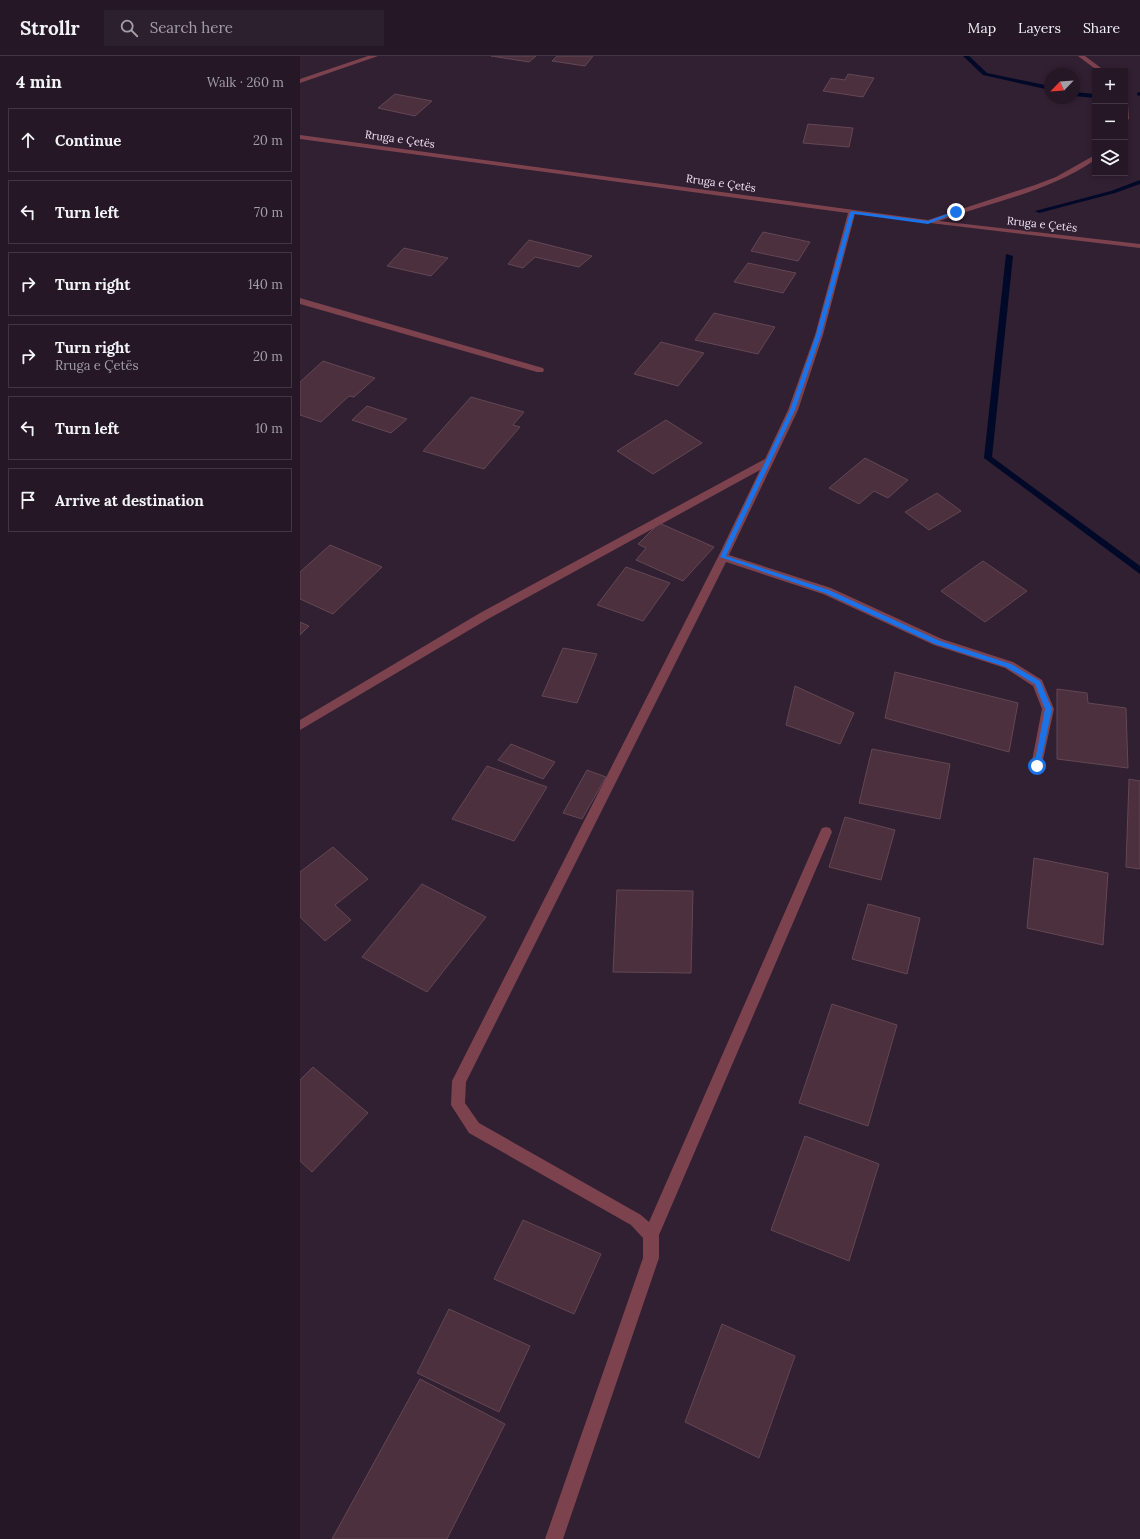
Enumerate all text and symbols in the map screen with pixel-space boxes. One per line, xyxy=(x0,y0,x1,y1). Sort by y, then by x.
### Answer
search box xyxy=(104,10,384,46)
text: Strollr xyxy=(20,16,80,40)
icon: search xyxy=(118,17,140,39)
text: Search here xyxy=(150,18,233,37)
text: Map xyxy=(968,19,996,37)
text: Layers xyxy=(1018,19,1061,37)
text: Share xyxy=(1083,19,1120,37)
north arrow xyxy=(1044,68,1080,104)
map controls xyxy=(1092,68,1128,176)
button: + xyxy=(1092,68,1128,104)
text: 4 min xyxy=(16,71,62,93)
text: Walk · 260 m xyxy=(207,74,284,91)
button: − xyxy=(1092,104,1128,140)
street label: Rruga e Çetës xyxy=(364,127,436,151)
icon: ahead xyxy=(17,129,39,151)
text: Continue xyxy=(55,131,121,150)
text: 20 m xyxy=(253,132,283,149)
button: layers xyxy=(1092,140,1128,176)
street label: Rruga e Çetës xyxy=(685,171,757,195)
icon: left xyxy=(17,201,39,223)
text: Turn left xyxy=(55,203,119,222)
route end xyxy=(947,203,965,221)
text: 70 m xyxy=(254,204,283,221)
street label: Rruga e Çetës xyxy=(1006,213,1078,235)
icon: right xyxy=(17,273,39,295)
text: Turn right xyxy=(55,275,131,294)
text: 140 m xyxy=(248,276,283,293)
text: Turn right xyxy=(55,338,131,357)
icon: right xyxy=(17,345,39,367)
text: 20 m xyxy=(253,348,283,365)
text: Rruga e Çetës xyxy=(55,357,138,374)
icon: left xyxy=(17,417,39,439)
text: Turn left xyxy=(55,419,119,438)
text: 10 m xyxy=(255,420,283,437)
icon: arrive xyxy=(17,489,39,511)
text: Arrive at destination xyxy=(55,491,204,510)
route start xyxy=(1028,757,1046,775)

